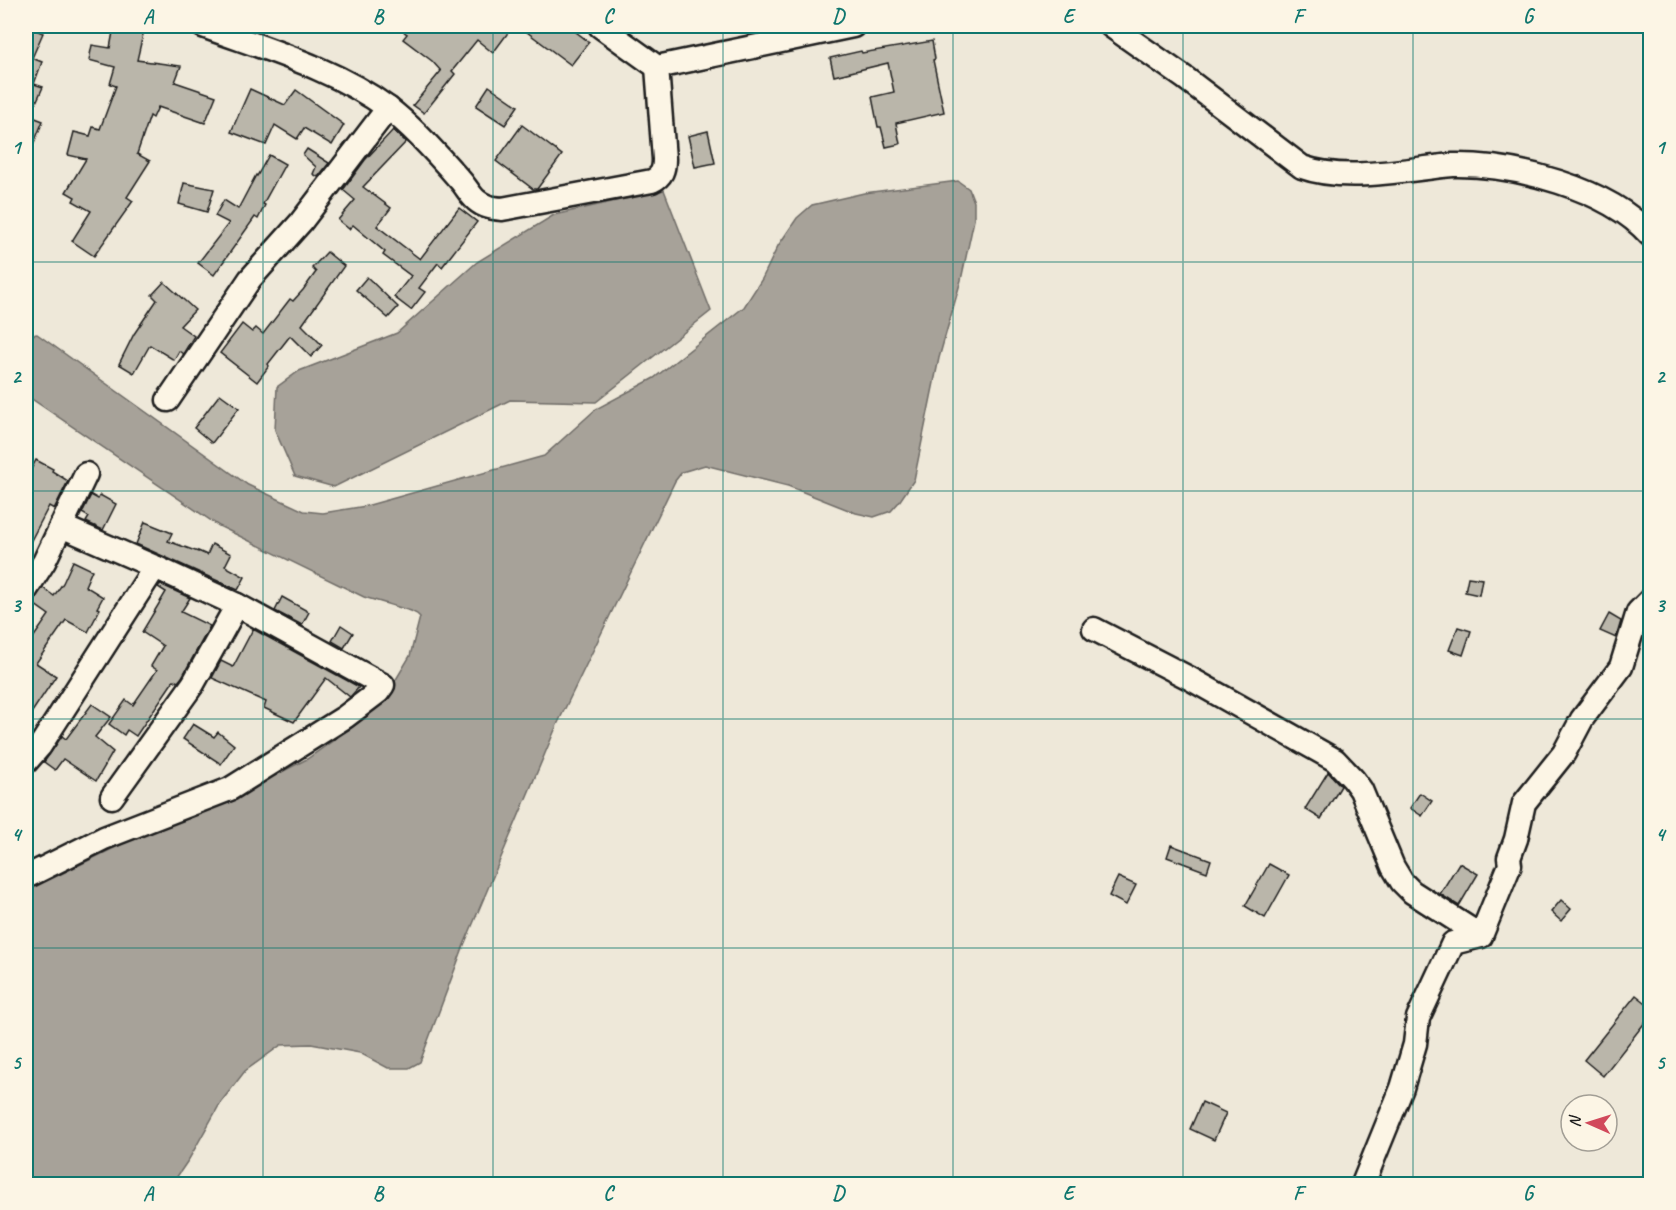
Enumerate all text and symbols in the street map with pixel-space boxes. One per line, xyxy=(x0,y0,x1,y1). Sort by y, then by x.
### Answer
text: A xyxy=(143,4,155,29)
text: B xyxy=(373,4,385,29)
text: C xyxy=(603,4,615,29)
text: D xyxy=(832,4,846,29)
text: E xyxy=(1063,4,1077,29)
text: F xyxy=(1293,4,1307,29)
text: G xyxy=(1523,4,1536,29)
text: 1 xyxy=(12,135,23,160)
text: 1 xyxy=(1656,135,1667,160)
text: 2 xyxy=(12,364,23,389)
text: 2 xyxy=(1656,364,1667,389)
text: 3 xyxy=(12,593,23,618)
text: 3 xyxy=(1656,593,1667,618)
text: 4 xyxy=(12,822,24,847)
text: 4 xyxy=(1656,822,1668,847)
text: 5 xyxy=(12,1050,23,1075)
text: 5 xyxy=(1656,1050,1667,1075)
north arrow xyxy=(1559,1093,1619,1153)
text: N xyxy=(1565,1114,1585,1128)
text: A xyxy=(143,1181,155,1206)
text: B xyxy=(373,1181,385,1206)
text: C xyxy=(603,1181,615,1206)
text: D xyxy=(832,1181,846,1206)
text: E xyxy=(1063,1181,1077,1206)
text: F xyxy=(1293,1181,1307,1206)
text: G xyxy=(1523,1181,1536,1206)

